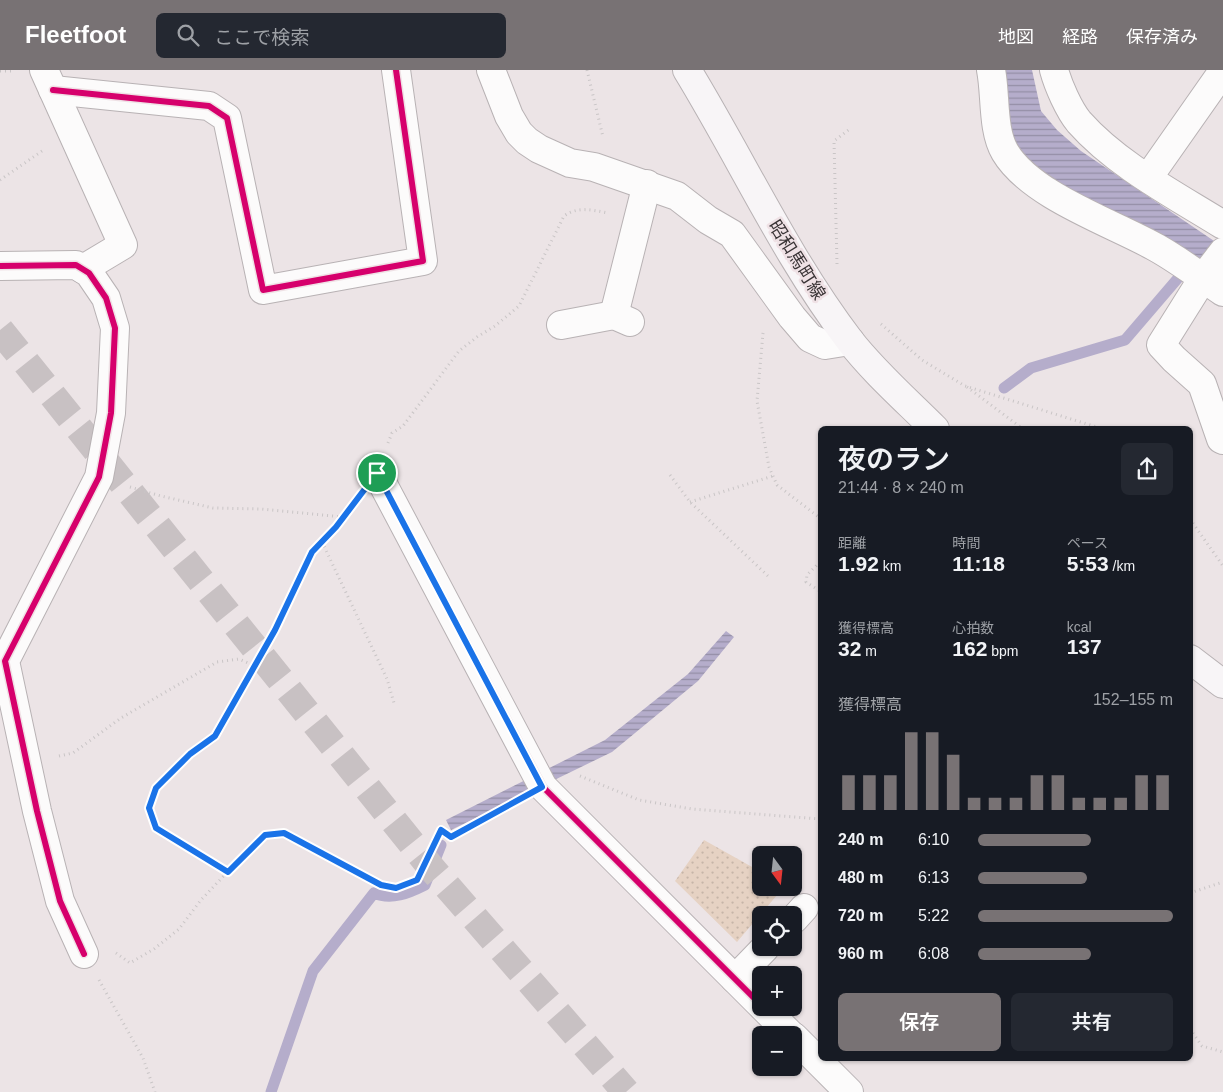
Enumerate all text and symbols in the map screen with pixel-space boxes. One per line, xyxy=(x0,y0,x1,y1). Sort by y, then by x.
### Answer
search box xyxy=(156,13,506,58)
text: Fleetfoot xyxy=(25,21,126,48)
icon: search xyxy=(174,21,202,49)
text: ここで検索 xyxy=(214,27,309,48)
text: 地図 xyxy=(998,27,1034,47)
text: 経路 xyxy=(1062,27,1098,47)
text: 保存済み xyxy=(1126,27,1198,47)
street label: 昭和馬町線 xyxy=(765,217,829,303)
button: share xyxy=(1121,443,1173,495)
text: 夜のラン xyxy=(838,444,950,475)
pin xyxy=(356,452,398,494)
icon: arrive xyxy=(363,459,391,487)
text: 21:44 · 8 × 240 m xyxy=(838,479,964,496)
text: 距離 xyxy=(838,535,866,551)
text: 時間 xyxy=(952,535,980,551)
text: ペース xyxy=(1067,535,1108,551)
text: 1.92 xyxy=(838,552,879,575)
text: 11:18 xyxy=(952,552,1005,575)
text: 5:53 xyxy=(1067,552,1109,575)
text: km xyxy=(879,558,901,574)
text: /km xyxy=(1109,558,1135,574)
text: kcal xyxy=(1067,619,1092,635)
text: 獲得標高 xyxy=(838,620,894,636)
text: 心拍数 xyxy=(952,620,994,636)
text: 137 xyxy=(1067,635,1102,658)
text: 32 xyxy=(838,637,861,660)
text: 162 xyxy=(952,637,987,660)
text: m xyxy=(861,643,877,659)
text: bpm xyxy=(987,643,1019,659)
text: 152–155 m xyxy=(1093,691,1173,708)
text: 獲得標高 xyxy=(838,696,902,713)
text: 240 m xyxy=(838,831,883,848)
text: 6:10 xyxy=(918,831,949,848)
north arrow xyxy=(752,846,802,896)
map controls xyxy=(752,846,802,1076)
text: 480 m xyxy=(838,869,883,886)
text: 6:13 xyxy=(918,869,949,886)
button: locate xyxy=(752,906,802,956)
text: 720 m xyxy=(838,907,883,924)
text: 5:22 xyxy=(918,907,949,924)
text: 960 m xyxy=(838,945,883,962)
text: 6:08 xyxy=(918,945,949,962)
button: + xyxy=(752,966,802,1016)
button: 保存 xyxy=(838,993,1001,1051)
button: 共有 xyxy=(1011,993,1173,1051)
button: − xyxy=(752,1026,802,1076)

